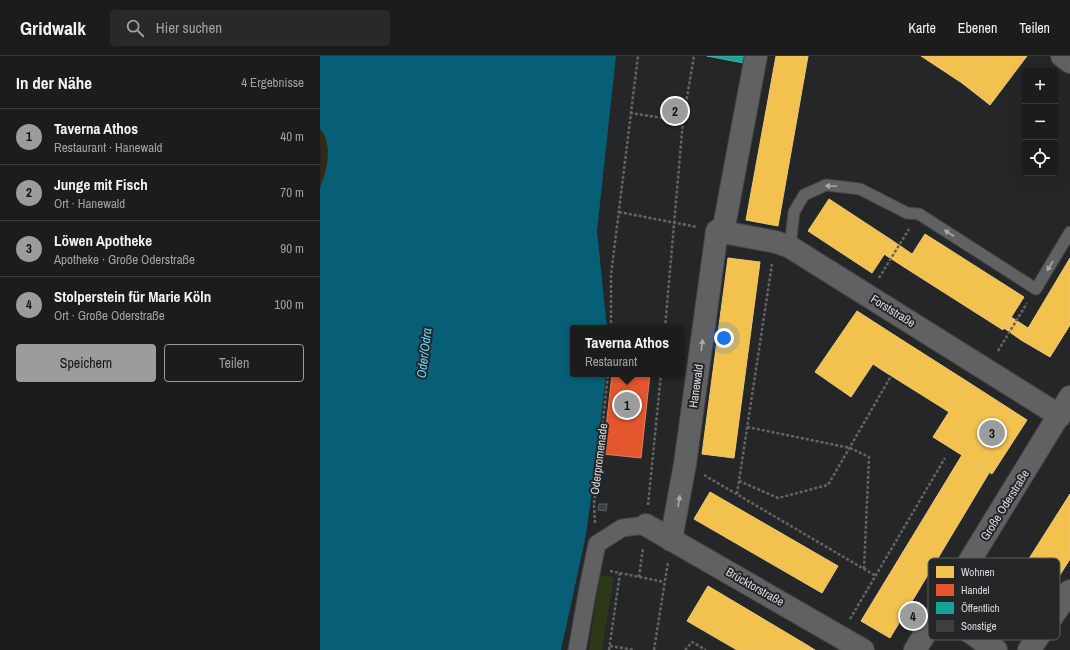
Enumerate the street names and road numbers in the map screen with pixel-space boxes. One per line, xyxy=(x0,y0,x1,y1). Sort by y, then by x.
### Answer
street label: Forststraße xyxy=(868,291,918,331)
street label: Hanewald xyxy=(685,363,707,409)
street label: Oderpromenade xyxy=(587,422,611,496)
street label: Große Oderstraße xyxy=(977,467,1033,543)
street label: Brücktorstraße xyxy=(723,564,787,610)

